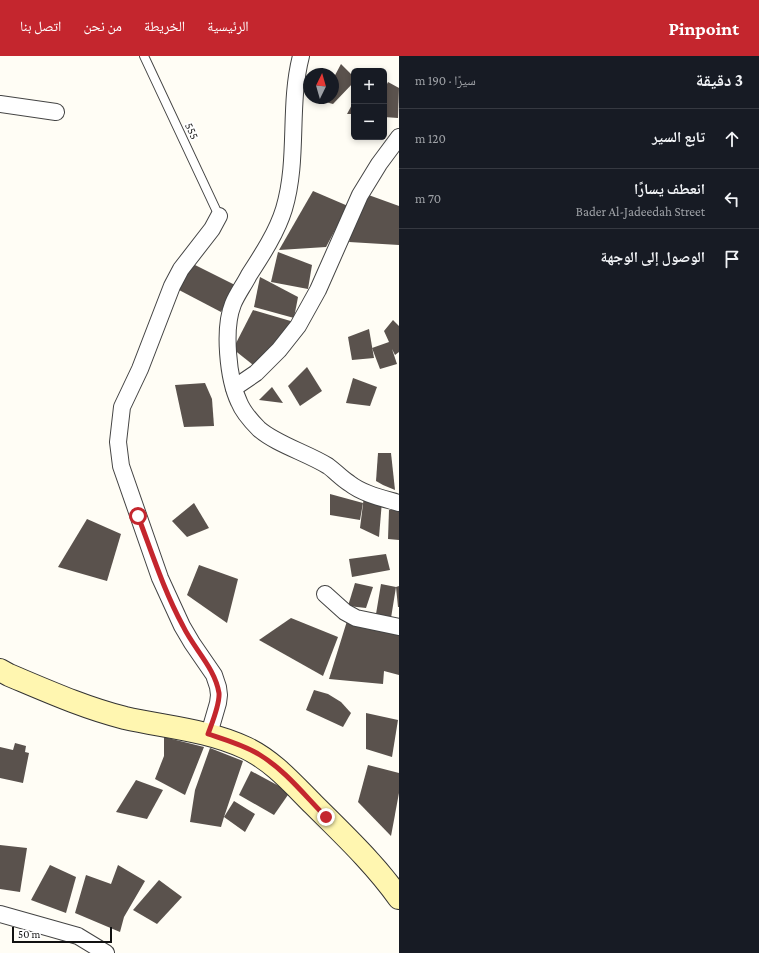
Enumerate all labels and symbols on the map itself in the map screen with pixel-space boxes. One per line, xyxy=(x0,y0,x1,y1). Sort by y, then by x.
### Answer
north arrow xyxy=(303,68,339,104)
street label: 555 xyxy=(182,120,202,142)
route start xyxy=(129,507,147,525)
route end xyxy=(317,808,335,826)
scale bar xyxy=(12,925,112,944)

